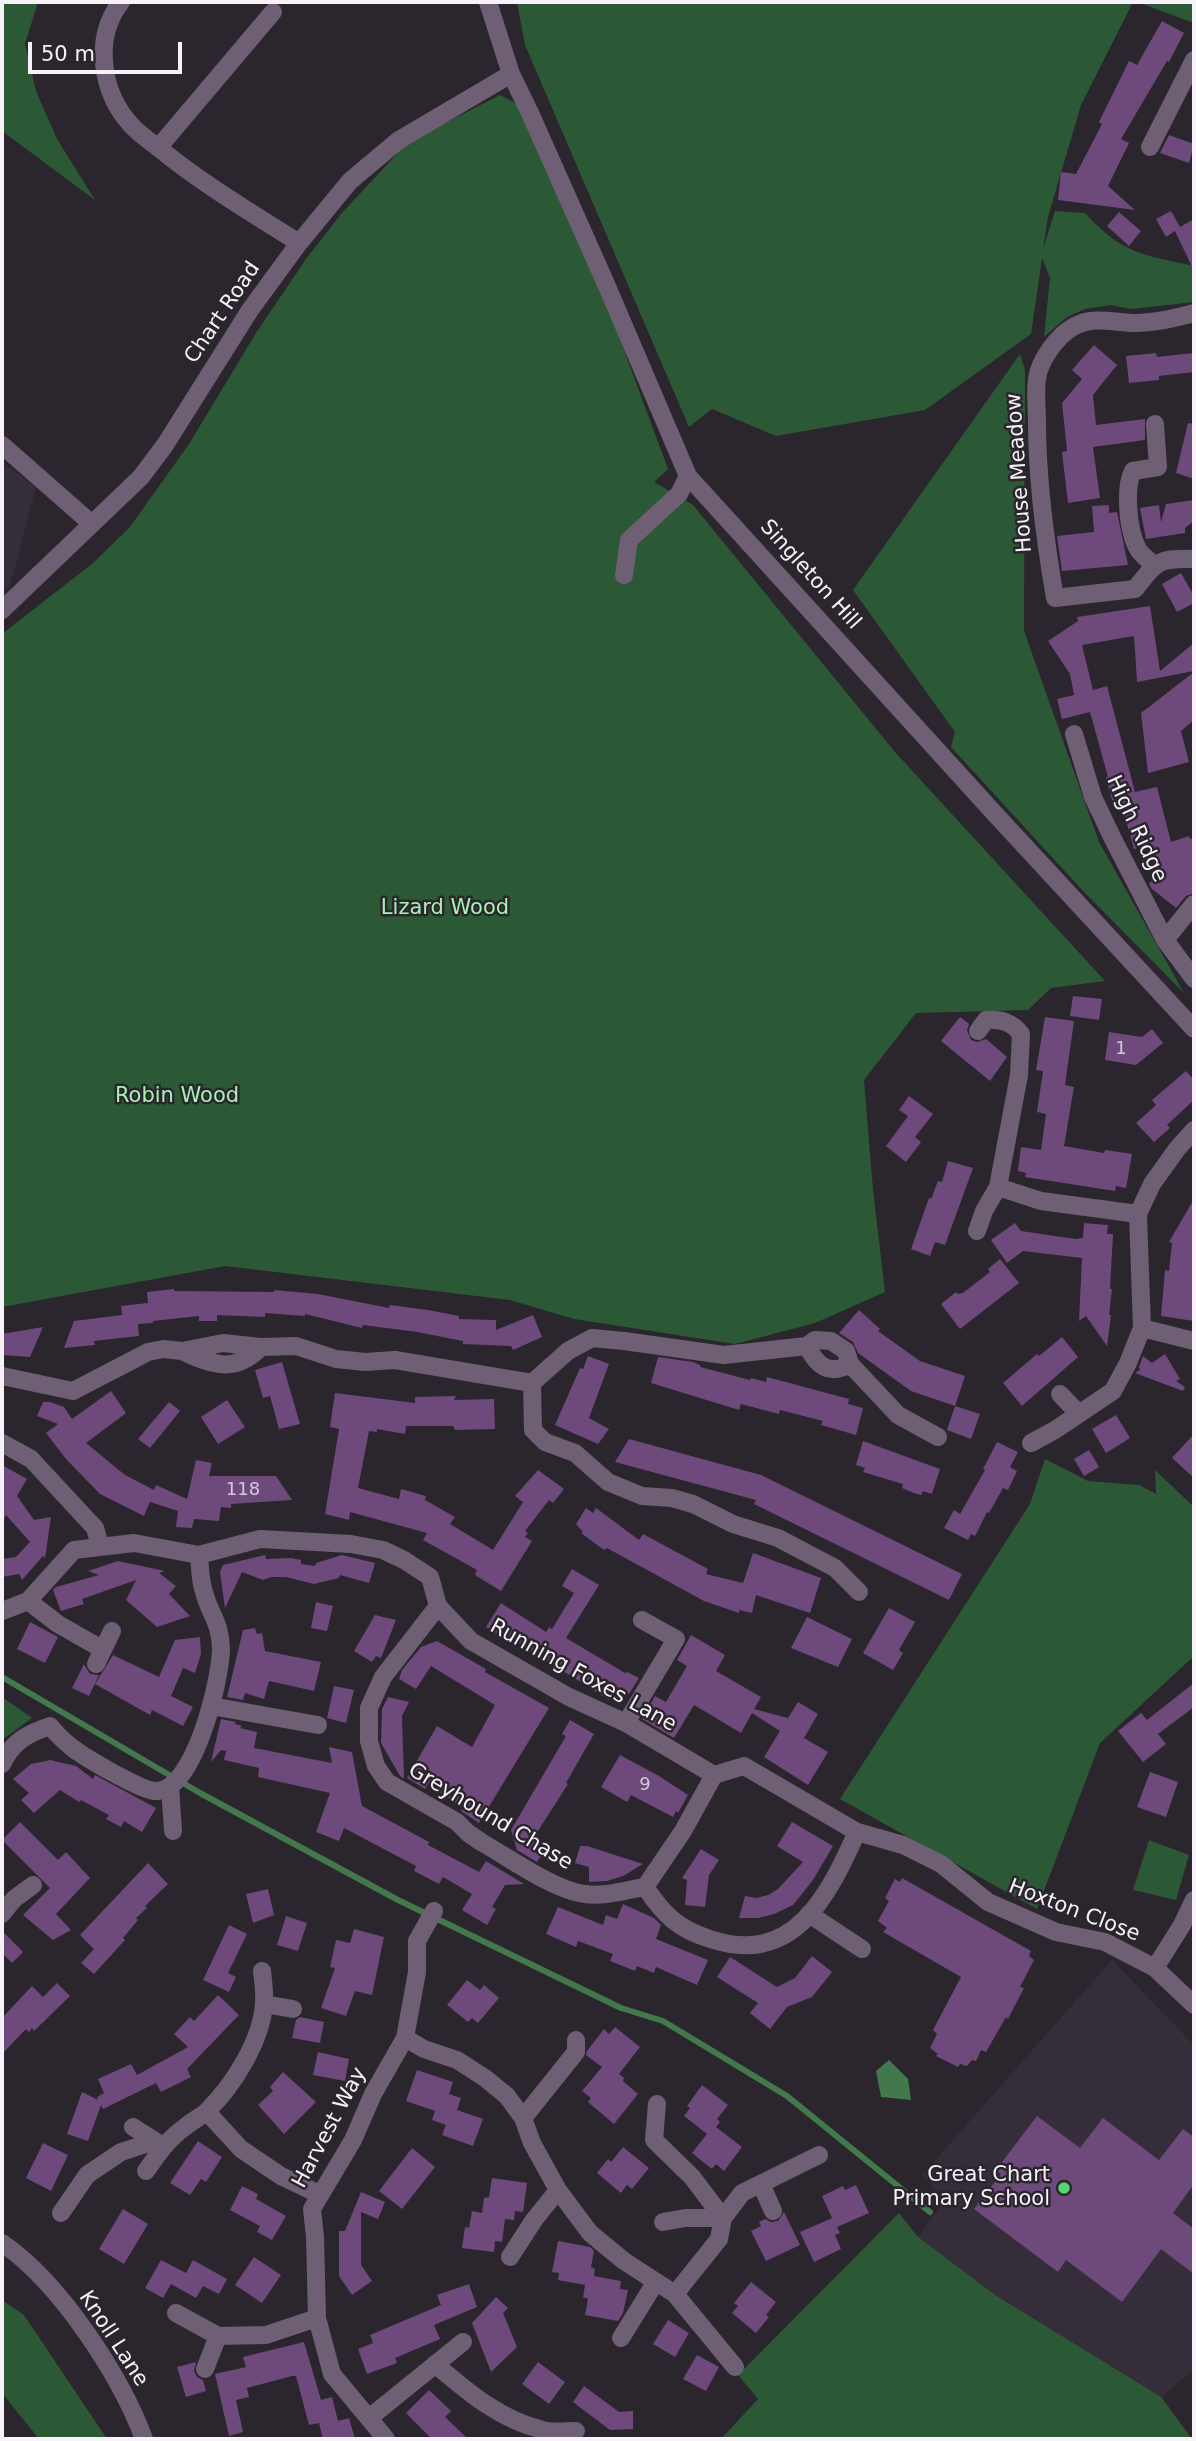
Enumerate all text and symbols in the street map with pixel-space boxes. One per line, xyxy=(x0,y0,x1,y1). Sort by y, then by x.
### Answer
scale bar xyxy=(32,28,186,72)
text: 50 m xyxy=(41,42,95,66)
street label: Chart Road xyxy=(180,257,266,369)
street label: House Meadow xyxy=(1002,392,1038,554)
street label: Singleton Hill xyxy=(754,515,866,635)
street label: High Ridge xyxy=(1100,772,1172,886)
park label: Lizard Wood xyxy=(381,896,509,922)
house number: 1 xyxy=(1115,1038,1127,1060)
park label: Robin Wood xyxy=(115,1084,239,1110)
house number: 118 xyxy=(226,1479,260,1501)
street label: Running Foxes Lane xyxy=(485,1614,681,1738)
street label: Greyhound Chase xyxy=(403,1758,577,1876)
house number: 9 xyxy=(639,1774,651,1796)
street label: Hoxton Close xyxy=(1005,1874,1143,1948)
street label: Harvest Way xyxy=(288,2063,372,2193)
place label: Great Chart Primary School xyxy=(892,2163,1050,2213)
marker: Great Chart Primary School xyxy=(1056,2180,1072,2196)
street label: Knoll Lane xyxy=(73,2286,153,2392)

